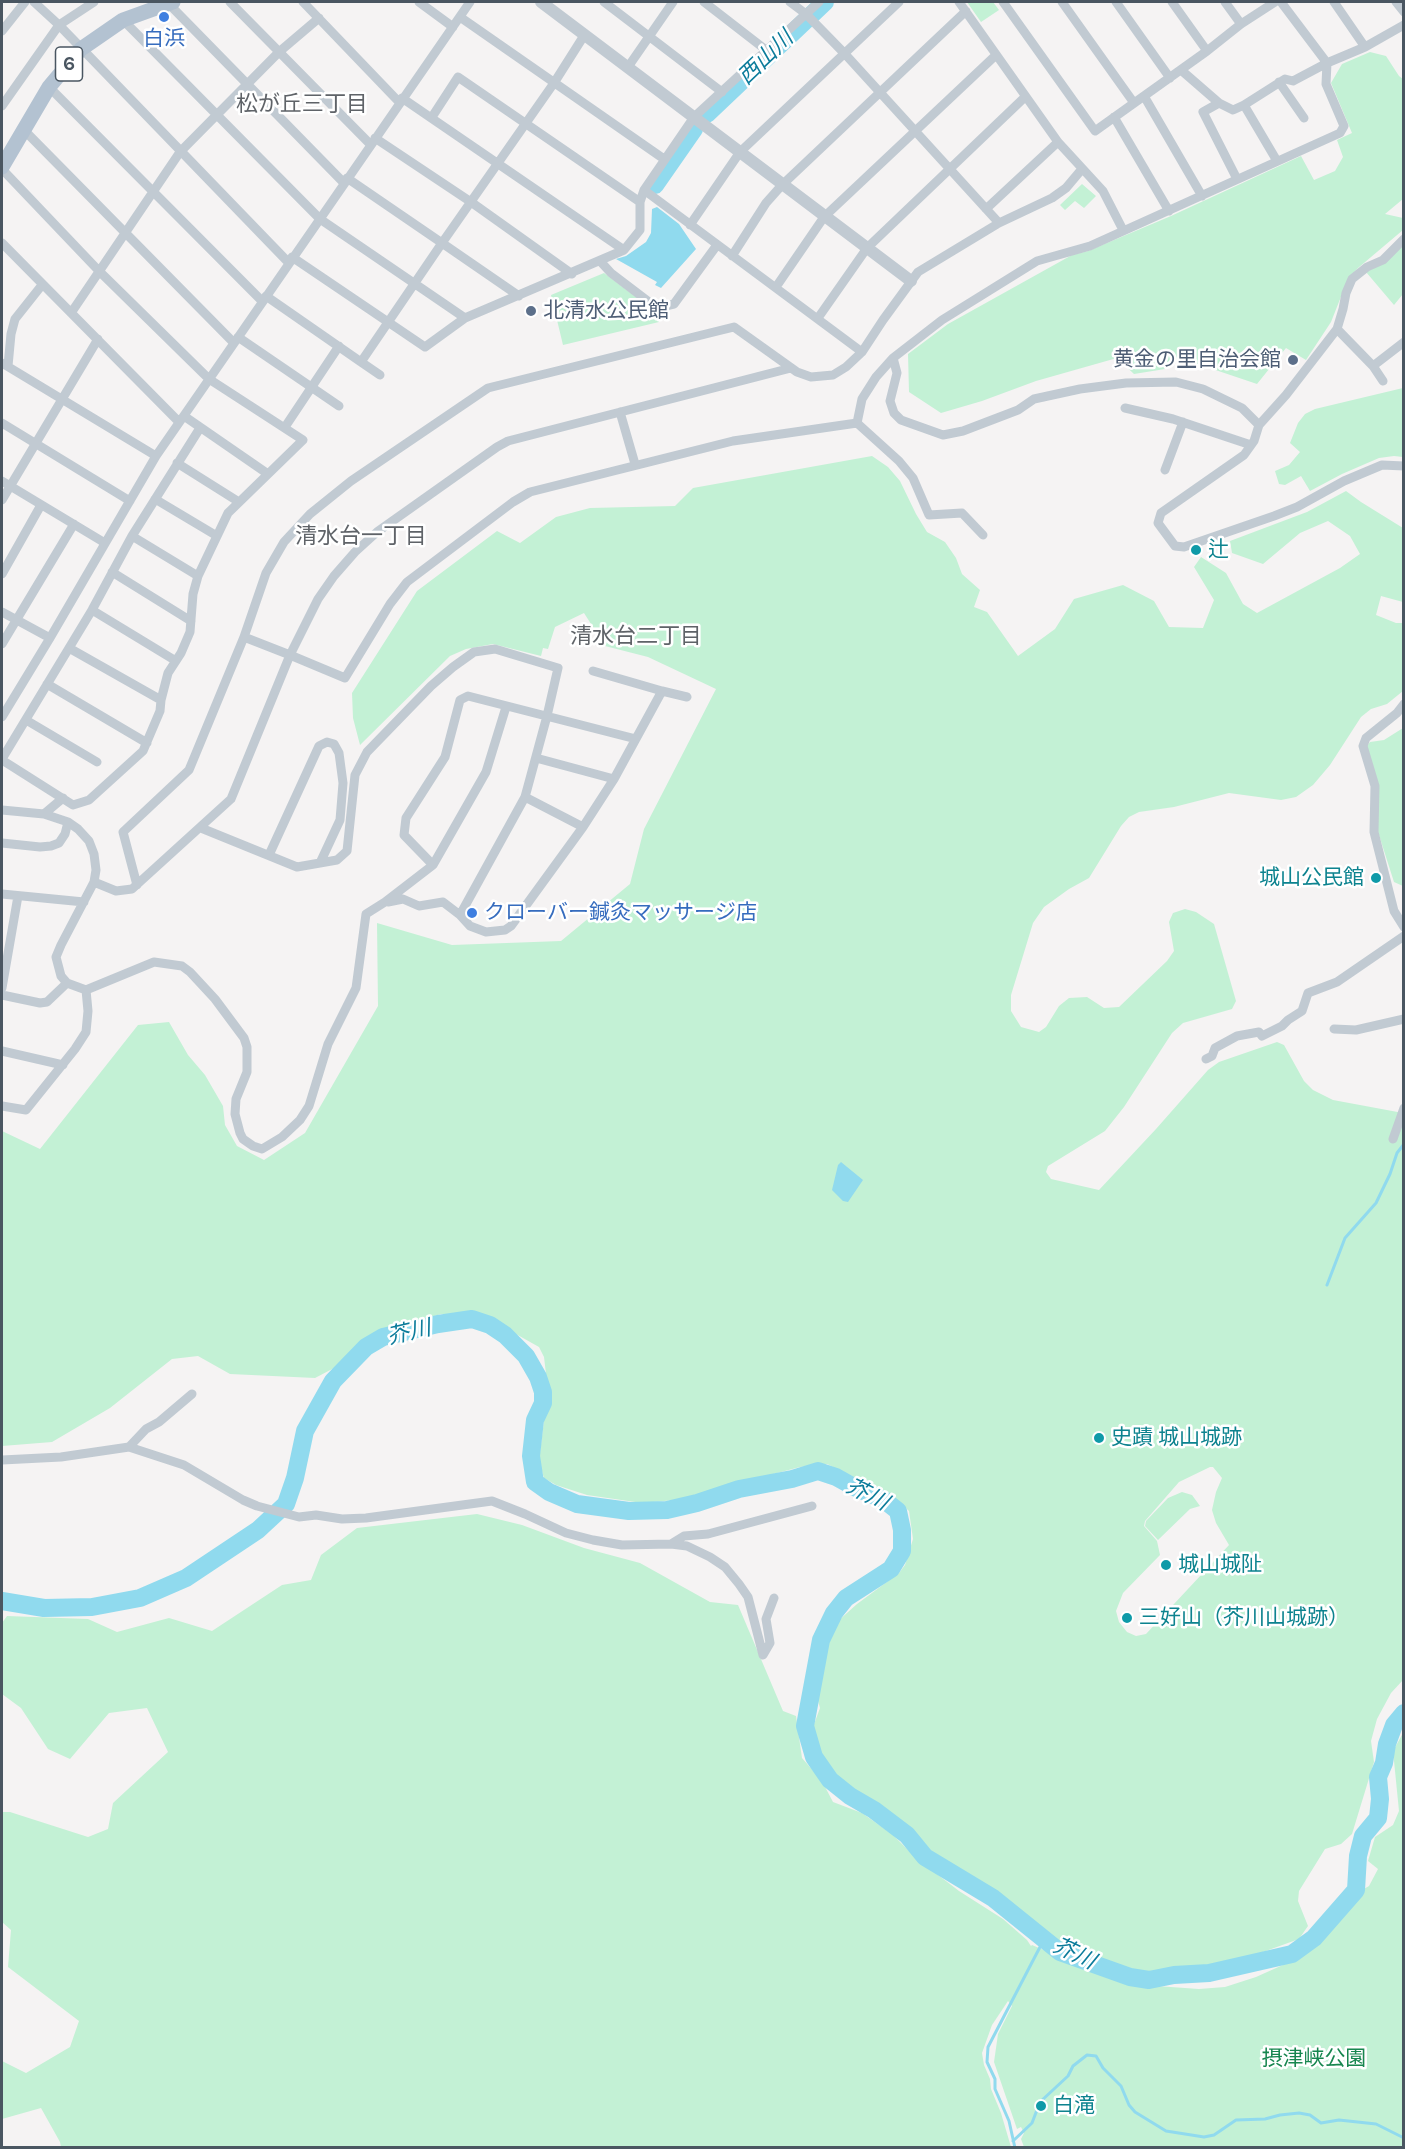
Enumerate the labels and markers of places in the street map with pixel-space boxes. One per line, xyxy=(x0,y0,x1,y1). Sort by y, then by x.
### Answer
marker: 白浜 xyxy=(157,10,171,24)
place label: 白浜 xyxy=(143,26,185,52)
place label: 北清水公民館 xyxy=(543,298,669,324)
marker: 北清水公民館 xyxy=(524,304,538,318)
place label: 黄金の里自治会館 xyxy=(1113,347,1281,373)
marker: 黄金の里自治会館 xyxy=(1286,353,1300,367)
place label: 辻 xyxy=(1208,537,1229,563)
marker: 辻 xyxy=(1189,543,1203,557)
place label: 城山公民館 xyxy=(1259,865,1364,891)
marker: 城山公民館 xyxy=(1369,871,1383,885)
place label: クローバー鍼灸マッサージ店 xyxy=(484,900,757,926)
marker: クローバー鍼灸マッサージ店 xyxy=(465,906,479,920)
place label: 史蹟 城山城跡 xyxy=(1111,1425,1242,1451)
marker: 史蹟 城山城跡 xyxy=(1092,1431,1106,1445)
place label: 城山城阯 xyxy=(1178,1552,1262,1578)
marker: 城山城阯 xyxy=(1159,1558,1173,1572)
place label: 三好山（芥川山城跡） xyxy=(1139,1605,1349,1631)
marker: 三好山（芥川山城跡） xyxy=(1120,1611,1134,1625)
place label: 白滝 xyxy=(1053,2093,1095,2119)
marker: 白滝 xyxy=(1034,2099,1048,2113)

